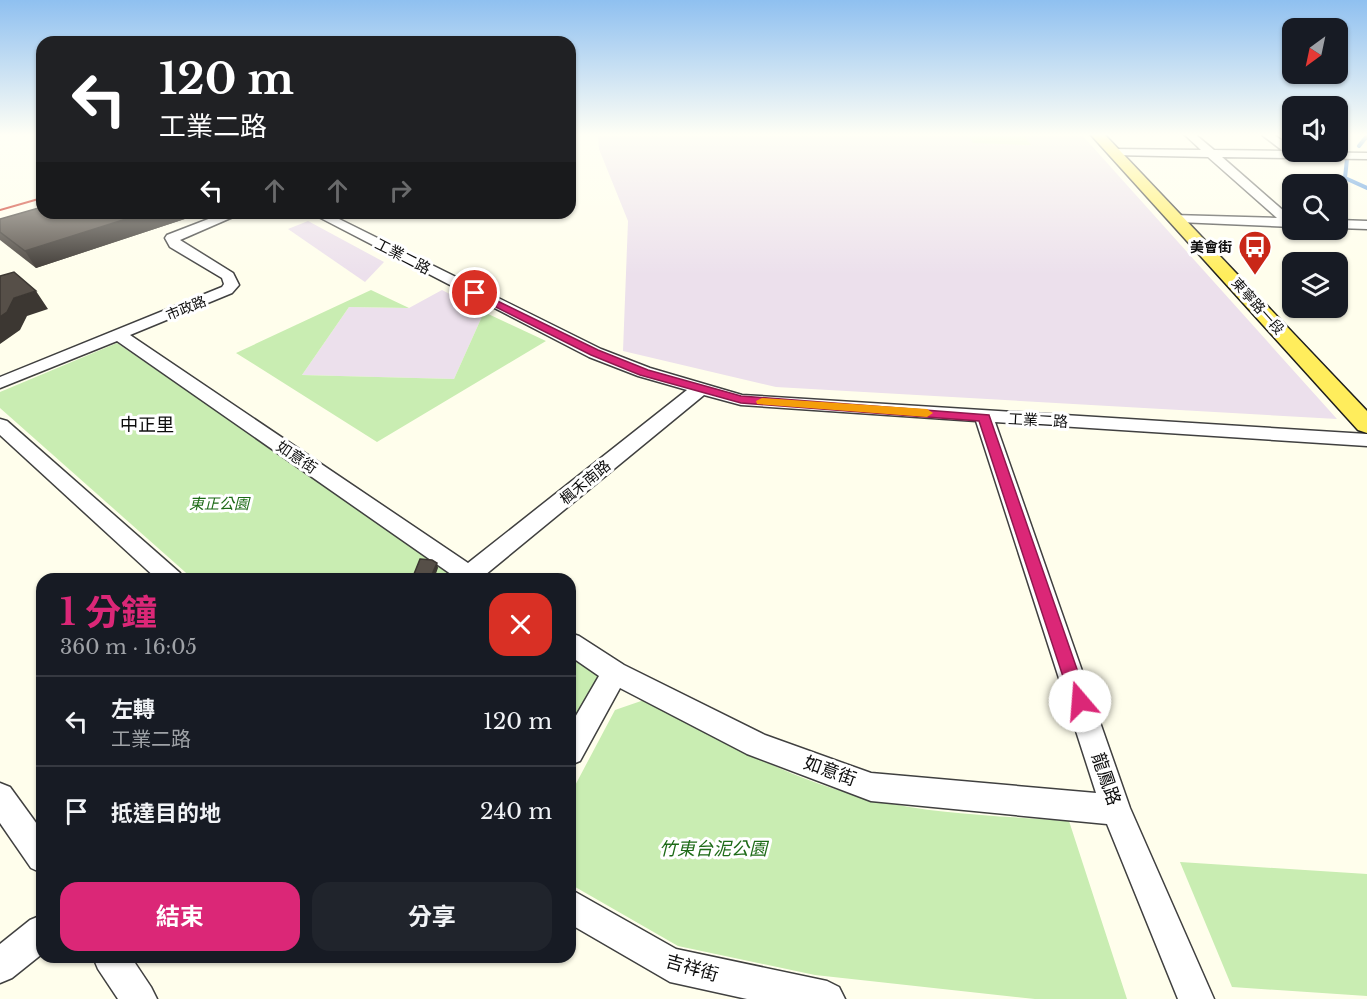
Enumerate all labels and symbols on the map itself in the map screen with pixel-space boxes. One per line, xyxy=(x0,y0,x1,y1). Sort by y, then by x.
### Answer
north arrow xyxy=(1282,18,1348,84)
bus stop icon: 美會街 xyxy=(1237,229,1273,276)
street label: 工業二路 xyxy=(372,234,434,278)
place label: 美會街 xyxy=(1190,238,1232,256)
pin xyxy=(449,267,500,318)
street label: 東寧路一段 xyxy=(1228,274,1288,338)
street label: 市政路 xyxy=(163,292,209,324)
street label: 工業二路 xyxy=(1008,409,1068,431)
district label: 中正里 xyxy=(120,414,174,436)
street label: 如意街 xyxy=(273,437,321,477)
street label: 楓禾南路 xyxy=(556,456,614,508)
park label: 東正公園 xyxy=(189,494,251,513)
position arrow xyxy=(1048,669,1112,733)
street label: 龍鳳路 xyxy=(1087,750,1125,808)
street label: 如意街 xyxy=(801,751,859,791)
park label: 竹東台泥公園 xyxy=(659,838,770,860)
street label: 吉祥街 xyxy=(663,950,721,986)

